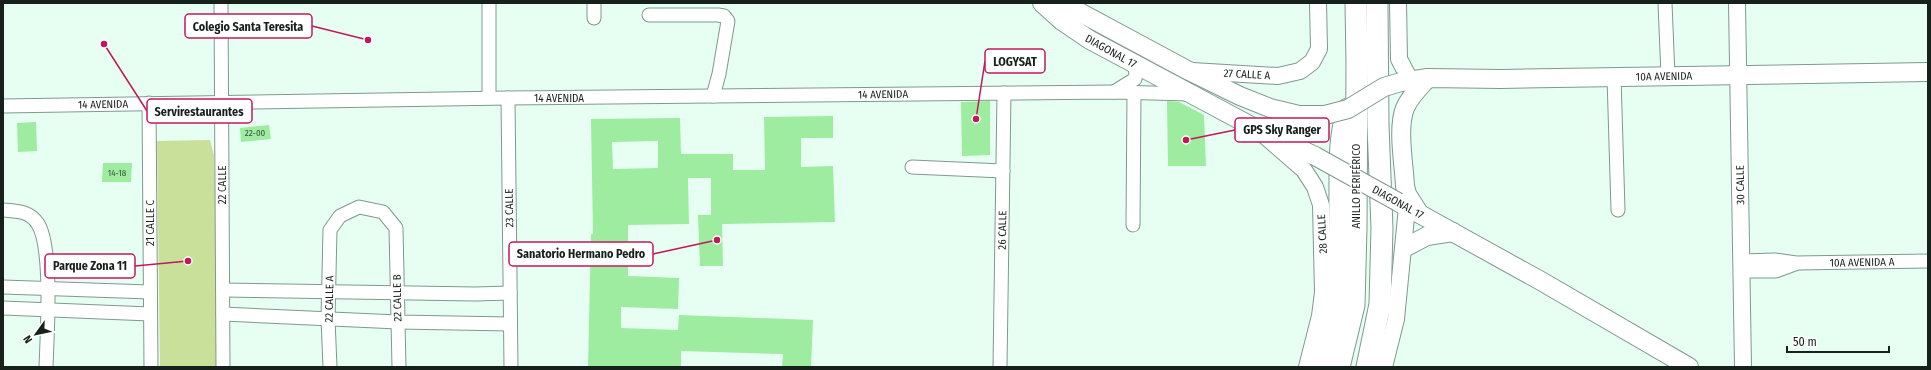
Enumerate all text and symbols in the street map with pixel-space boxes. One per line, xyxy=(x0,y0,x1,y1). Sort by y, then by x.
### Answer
callout: Colegio Santa Teresita xyxy=(185,14,312,38)
text: Colegio Santa Teresita xyxy=(193,20,303,34)
street label: DIAGONAL 17 xyxy=(1083,32,1139,71)
callout: LOGYSAT xyxy=(985,49,1045,73)
text: LOGYSAT xyxy=(993,55,1037,69)
street label: 27 CALLE A xyxy=(1223,67,1271,82)
street label: 10A AVENIDA xyxy=(1636,70,1693,83)
street label: 14 AVENIDA xyxy=(858,88,908,101)
street label: 14 AVENIDA xyxy=(534,92,584,105)
street label: 14 AVENIDA xyxy=(78,98,128,111)
callout: Servirestaurantes xyxy=(147,99,252,123)
text: Servirestaurantes xyxy=(155,105,244,119)
callout: GPS Sky Ranger xyxy=(1235,118,1329,142)
text: GPS Sky Ranger xyxy=(1243,123,1321,137)
house number: 22-00 xyxy=(245,128,266,138)
street label: ANILLO PERIFÉRICO xyxy=(1349,143,1363,229)
street label: 30 CALLE xyxy=(1734,165,1747,205)
street label: 22 CALLE xyxy=(216,166,229,204)
house number: 14-18 xyxy=(108,168,127,178)
street label: DIAGONAL 17 xyxy=(1370,183,1426,222)
street label: 23 CALLE xyxy=(503,189,516,227)
street label: 21 CALLE C xyxy=(144,200,157,246)
street label: 26 CALLE xyxy=(996,210,1009,250)
street label: 28 CALLE xyxy=(1315,214,1330,254)
callout: Sanatorio Hermano Pedro xyxy=(509,242,653,266)
text: Sanatorio Hermano Pedro xyxy=(517,247,646,261)
callout: Parque Zona 11 xyxy=(45,254,135,278)
street label: 10A AVENIDA A xyxy=(1830,255,1895,270)
text: Parque Zona 11 xyxy=(53,259,127,273)
street label: 22 CALLE B xyxy=(391,274,404,322)
street label: 22 CALLE A xyxy=(323,275,336,323)
north arrow xyxy=(16,314,56,354)
scale bar xyxy=(1787,328,1889,354)
text: N xyxy=(21,333,35,345)
text: 50 m xyxy=(1793,335,1817,349)

